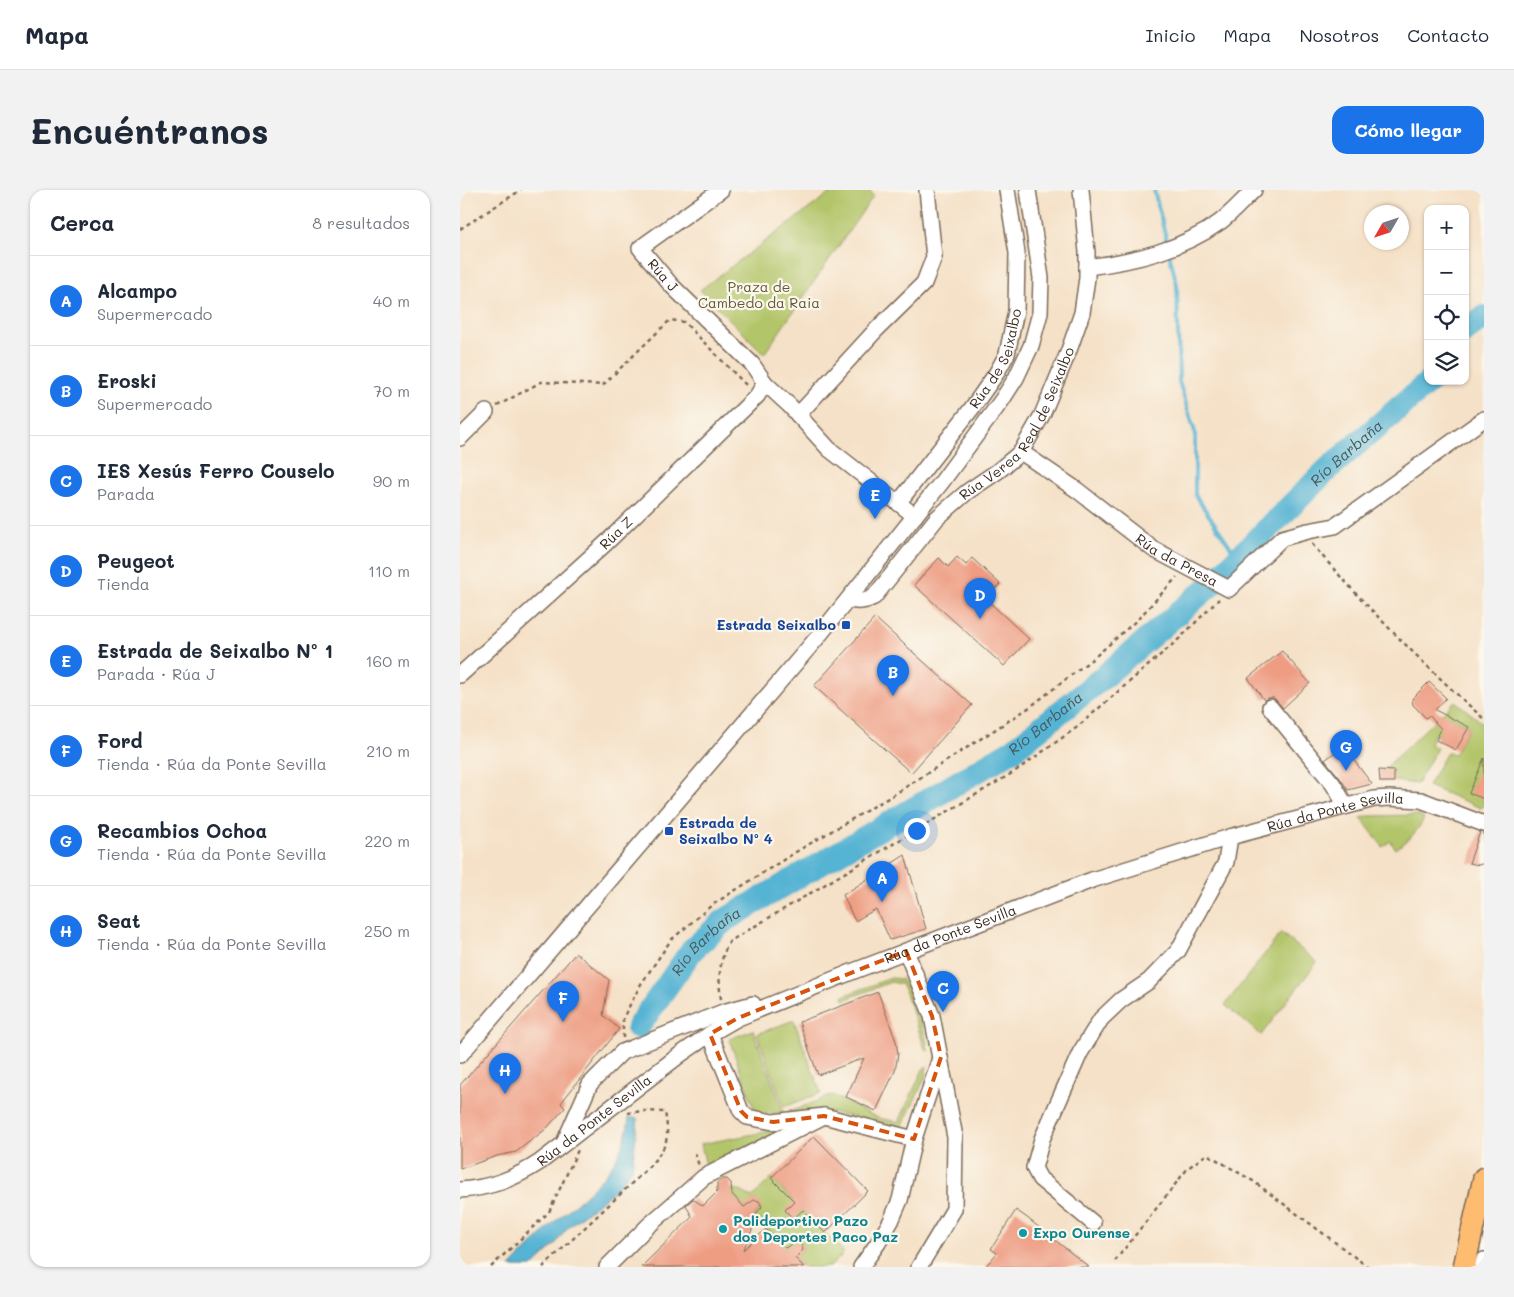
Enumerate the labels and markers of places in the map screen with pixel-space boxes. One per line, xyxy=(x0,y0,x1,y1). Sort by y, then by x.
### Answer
pin: E xyxy=(859,478,891,519)
pin: D xyxy=(964,578,996,619)
place label: Estrada Seixalbo xyxy=(716,615,836,634)
marker: Estrada Seixalbo xyxy=(840,619,852,631)
pin: B xyxy=(877,655,909,696)
pin: G xyxy=(1330,730,1362,771)
place label: Estrada de Seixalbo Nº 4 xyxy=(679,813,773,848)
marker: Estrada de Seixalbo Nº 4 xyxy=(663,825,675,837)
pin: A xyxy=(866,861,898,902)
pin: C xyxy=(927,971,959,1012)
pin: F xyxy=(547,981,579,1022)
pin: H xyxy=(489,1053,521,1094)
place label: Polideportivo Pazo dos Deportes Paco Paz xyxy=(733,1211,898,1246)
marker: Polideportivo Pazo dos Deportes Paco Paz xyxy=(717,1223,729,1235)
place label: Expo Ourense xyxy=(1033,1223,1130,1242)
marker: Expo Ourense xyxy=(1017,1227,1029,1239)

